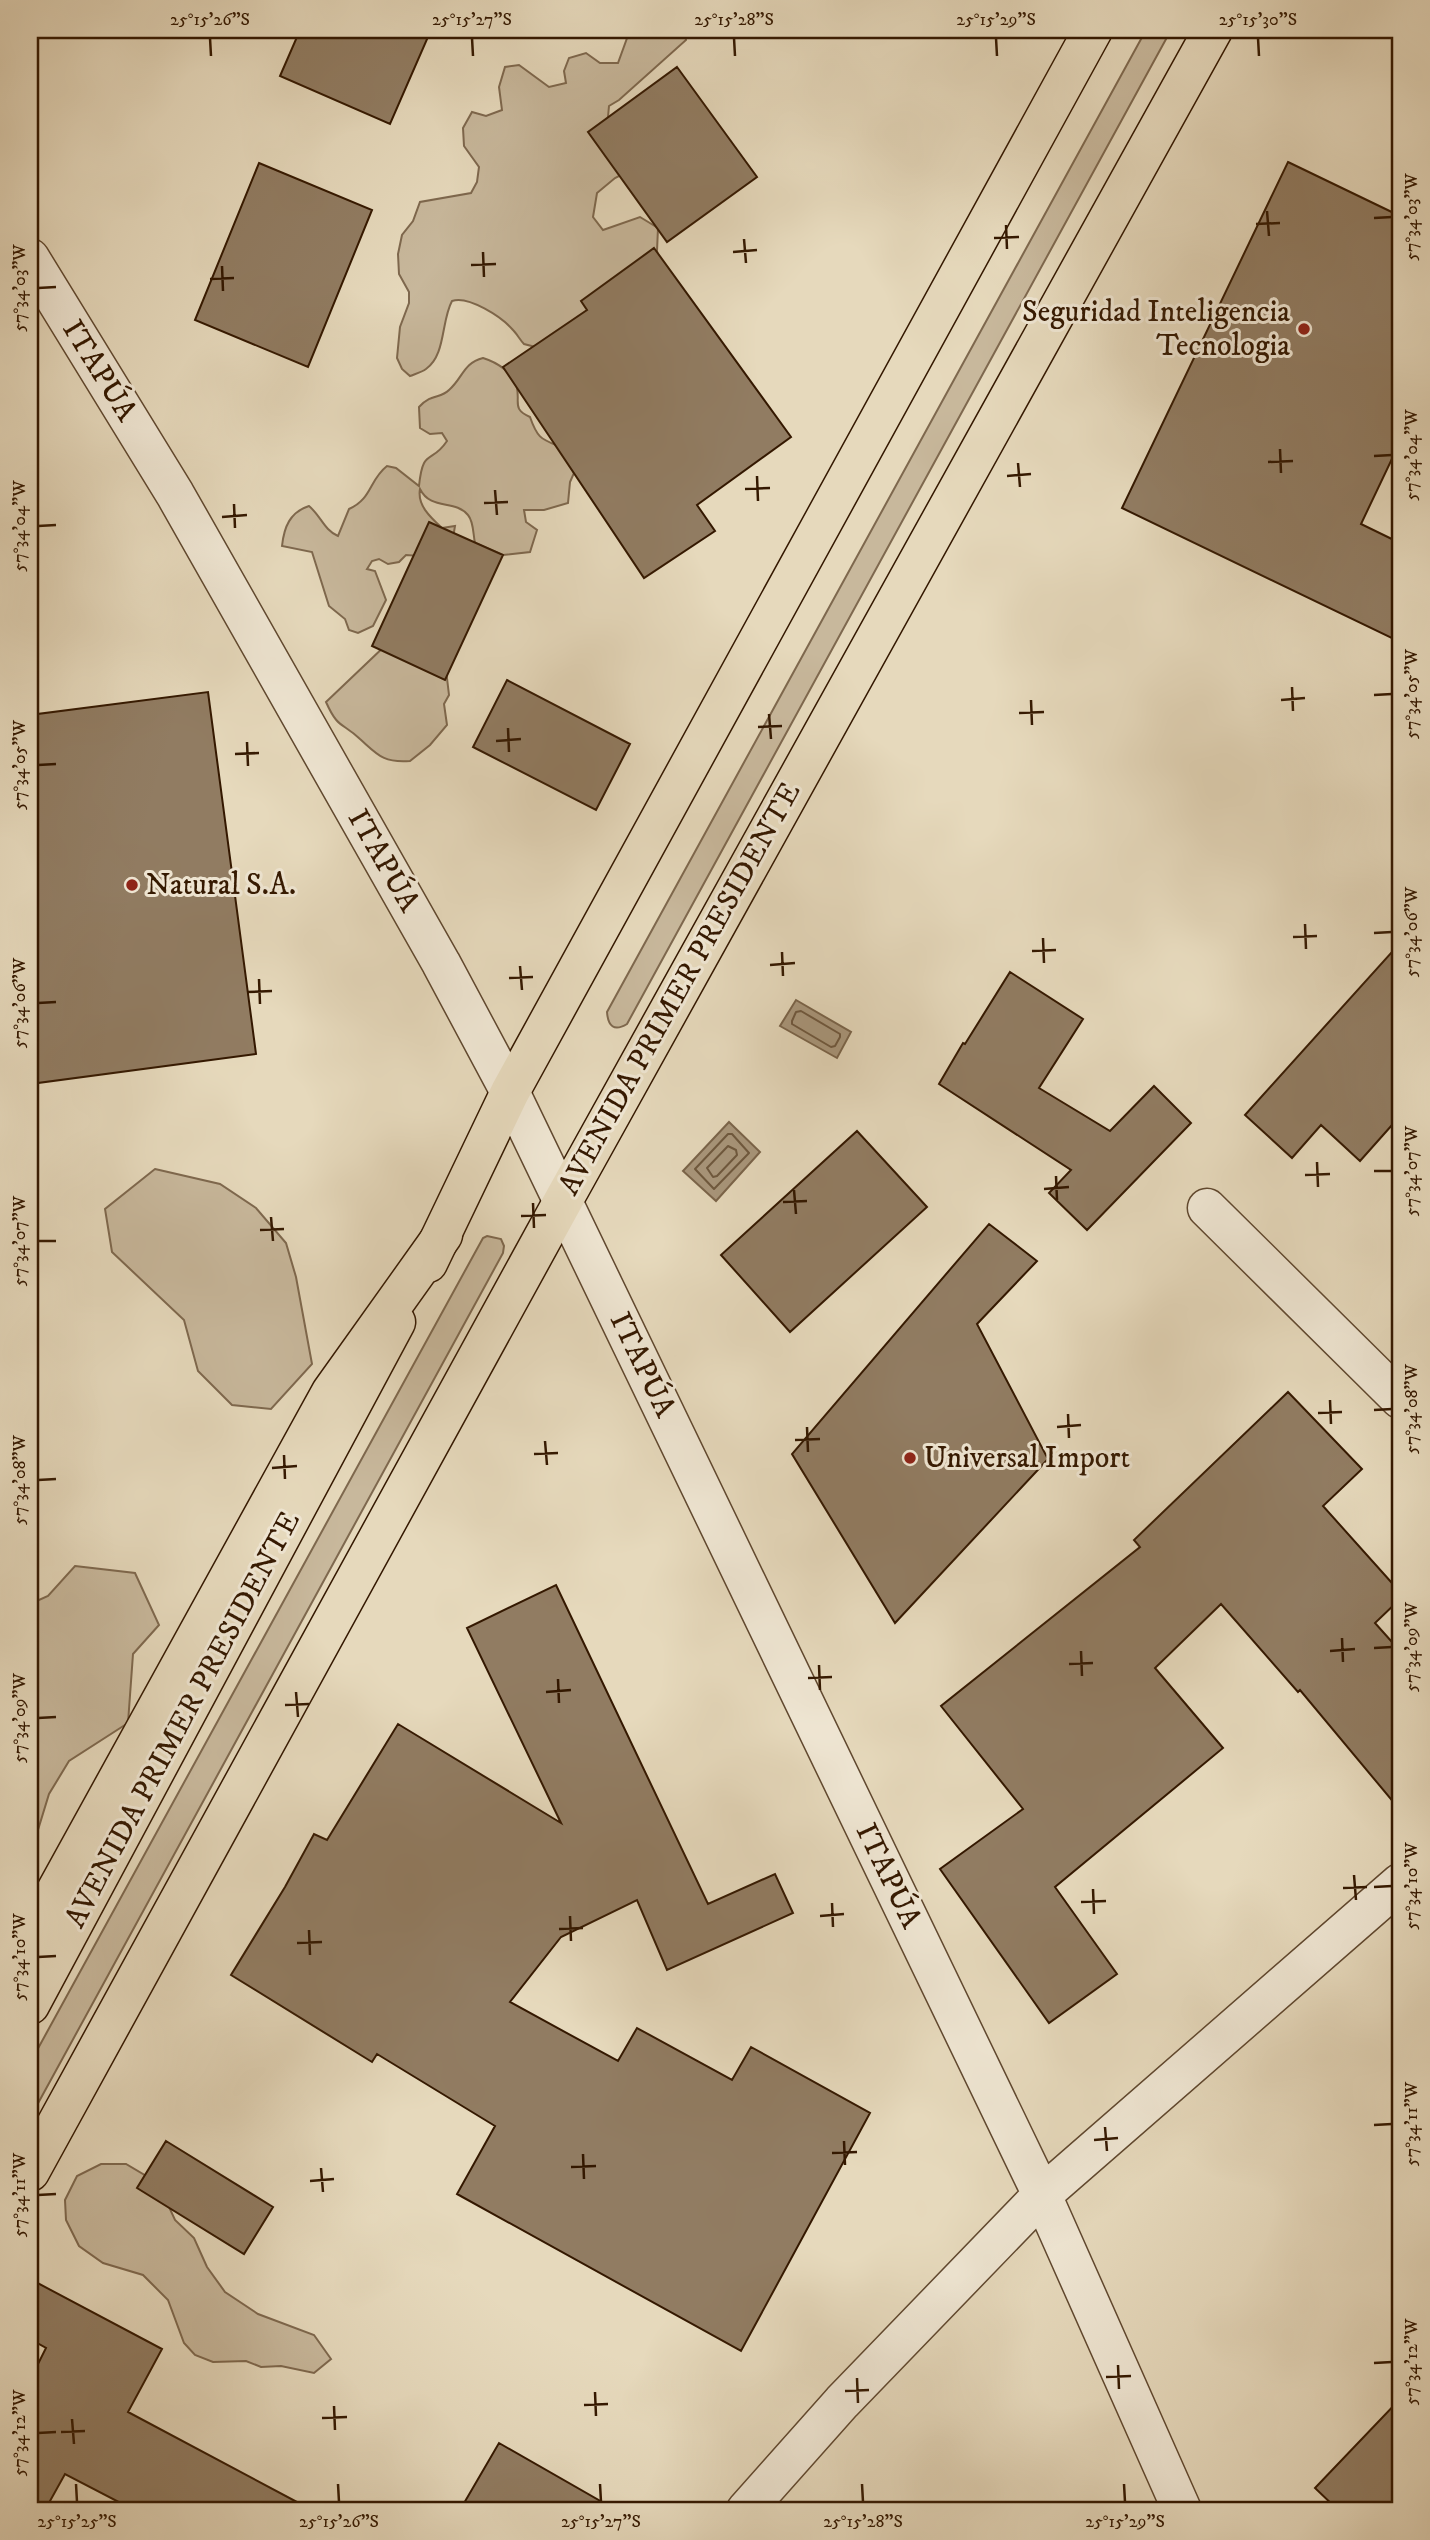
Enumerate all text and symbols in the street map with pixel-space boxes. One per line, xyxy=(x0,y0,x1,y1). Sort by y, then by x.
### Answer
text: 25°15'26"S xyxy=(170,9,250,31)
text: 25°15'27"S xyxy=(432,9,512,31)
text: 25°15'28"S xyxy=(694,9,774,31)
text: 25°15'29"S xyxy=(956,9,1036,31)
text: 25°15'30"S xyxy=(1219,9,1297,31)
text: 57°34'03"W xyxy=(1401,173,1423,261)
text: 57°34'03"W xyxy=(9,244,31,332)
place label: Seguridad Inteligencia Tecnologia xyxy=(1022,294,1290,365)
street label: ITAPÚA xyxy=(54,312,147,429)
marker: Seguridad Inteligencia Tecnologia xyxy=(1296,321,1312,337)
text: 57°34'04"W xyxy=(1401,409,1423,501)
text: 57°34'04"W xyxy=(9,480,31,572)
text: 57°34'05"W xyxy=(1401,649,1423,739)
text: 57°34'05"W xyxy=(9,720,31,810)
street label: AVENIDA PRIMER PRESIDENTE xyxy=(551,776,809,1202)
street label: ITAPÚA xyxy=(339,802,429,920)
place label: Natural S.A. xyxy=(146,867,296,904)
marker: Natural S.A. xyxy=(124,877,140,893)
text: 57°34'06"W xyxy=(1401,886,1423,977)
text: 57°34'06"W xyxy=(9,957,31,1048)
text: 57°34'07"W xyxy=(1401,1125,1423,1216)
text: 57°34'07"W xyxy=(9,1195,31,1286)
street label: ITAPÚA xyxy=(601,1306,685,1424)
text: 57°34'08"W xyxy=(1401,1363,1423,1454)
text: 57°34'08"W xyxy=(9,1434,31,1525)
place label: Universal Import xyxy=(924,1440,1130,1477)
marker: Universal Import xyxy=(902,1450,918,1466)
street label: AVENIDA PRIMER PRESIDENTE xyxy=(57,1505,309,1935)
text: 57°34'09"W xyxy=(1401,1602,1423,1692)
text: 57°34'09"W xyxy=(9,1673,31,1763)
street label: ITAPÚA xyxy=(847,1817,931,1935)
text: 57°34'10"W xyxy=(1401,1842,1423,1930)
text: 57°34'10"W xyxy=(9,1913,31,2001)
text: 57°34'11"W xyxy=(1401,2081,1423,2166)
text: 57°34'11"W xyxy=(9,2152,31,2237)
text: 57°34'12"W xyxy=(1401,2318,1423,2405)
text: 57°34'12"W xyxy=(9,2389,31,2476)
text: 25°15'25"S xyxy=(37,2511,117,2533)
text: 25°15'26"S xyxy=(299,2511,379,2533)
text: 25°15'27"S xyxy=(561,2511,641,2533)
text: 25°15'28"S xyxy=(823,2511,903,2533)
text: 25°15'29"S xyxy=(1085,2511,1165,2533)

